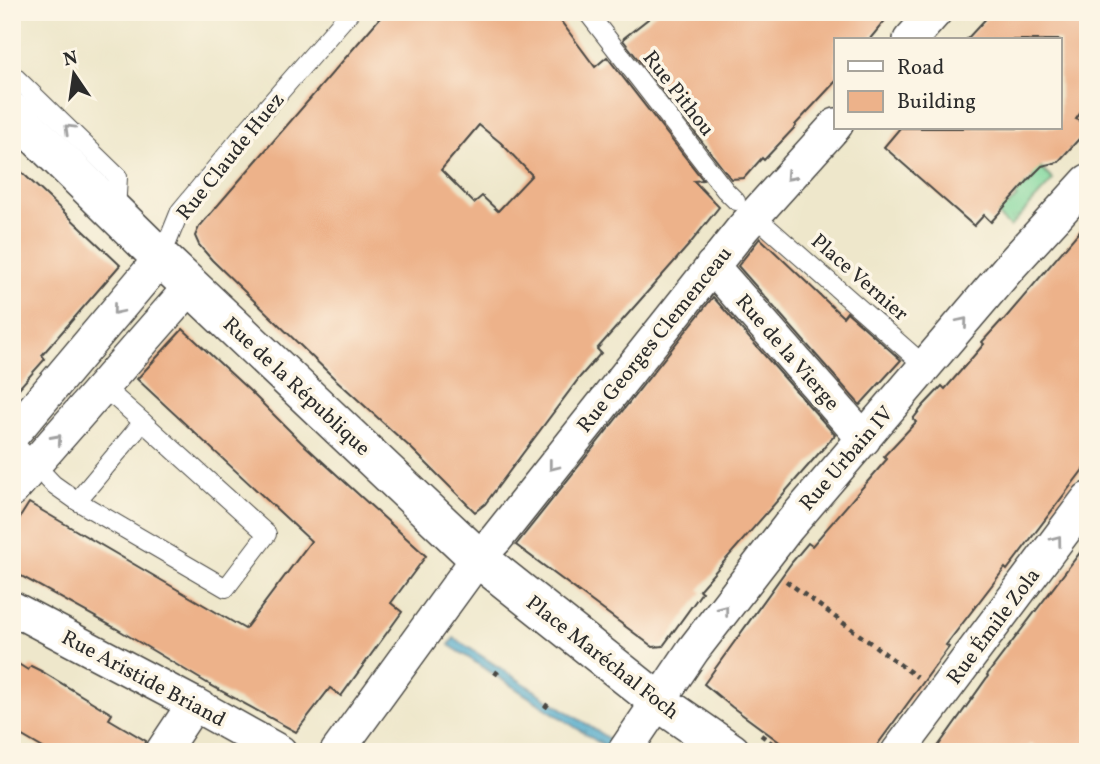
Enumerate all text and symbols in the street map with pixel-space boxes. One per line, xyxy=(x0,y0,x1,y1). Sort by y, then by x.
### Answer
north arrow xyxy=(38,38,108,108)
legend xyxy=(834,38,1062,130)
text: N xyxy=(61,45,80,74)
street label: Rue Pithou xyxy=(635,45,721,143)
text: Road xyxy=(897,54,944,83)
street label: Rue Claude Huez xyxy=(171,87,292,227)
text: Building xyxy=(897,88,976,117)
one-way arrow xyxy=(65,125,78,138)
one-way arrow xyxy=(786,168,799,181)
street label: Place Vernier xyxy=(804,228,914,329)
street label: Rue Georges Clemenceau xyxy=(571,241,739,439)
street label: Rue de la Vierge xyxy=(728,288,846,418)
one-way arrow xyxy=(113,301,125,314)
street label: Rue de la République xyxy=(216,311,376,463)
one-way arrow xyxy=(955,317,967,330)
street label: Rue Urbain IV xyxy=(793,400,901,518)
one-way arrow xyxy=(49,434,61,447)
one-way arrow xyxy=(549,458,562,470)
one-way arrow xyxy=(1049,536,1061,548)
street label: Rue Émile Zola xyxy=(941,563,1048,691)
street label: Place Maréchal Foch xyxy=(520,589,685,727)
one-way arrow xyxy=(715,605,728,618)
street label: Rue Aristide Briand xyxy=(56,624,230,735)

